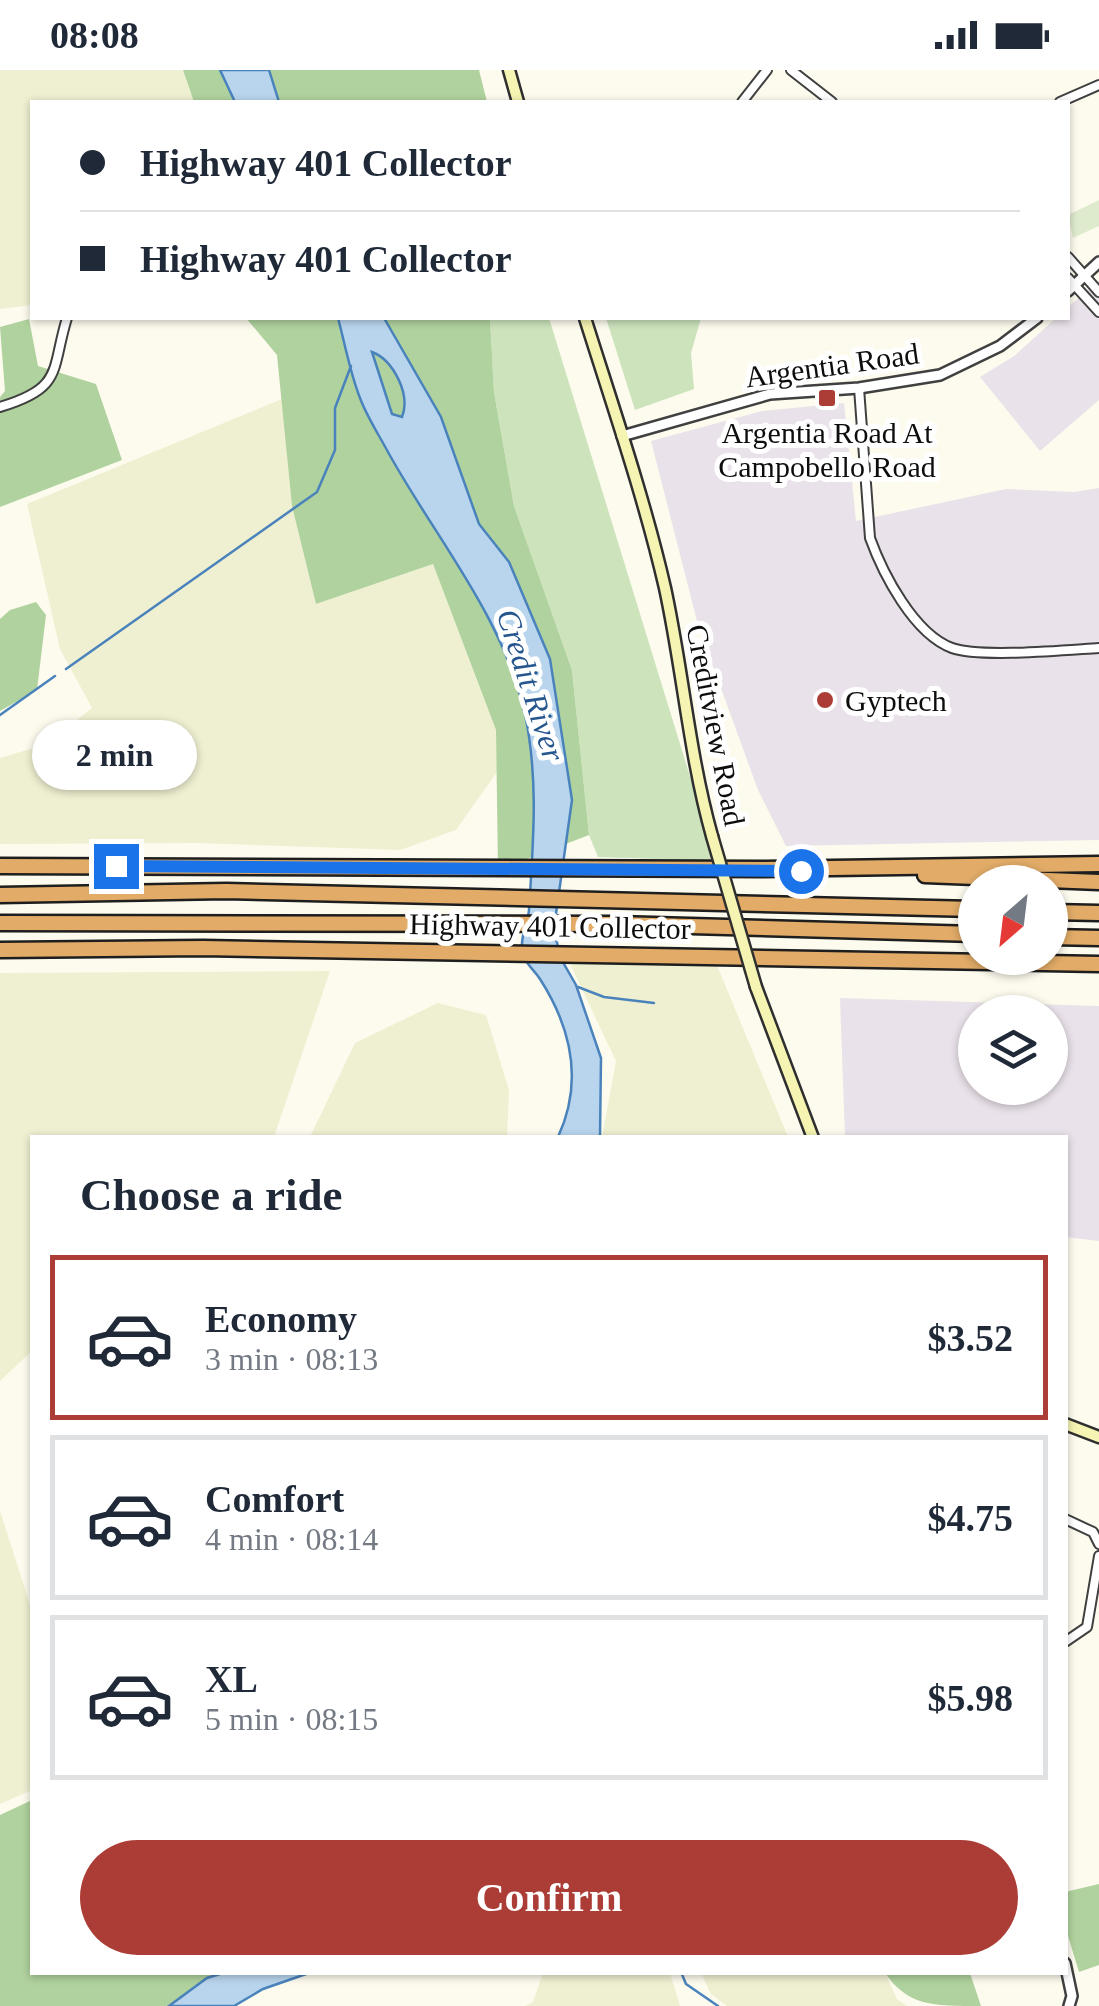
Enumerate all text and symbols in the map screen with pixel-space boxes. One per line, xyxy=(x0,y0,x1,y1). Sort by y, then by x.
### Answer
text: 08:08 xyxy=(50,14,139,56)
text: Highway 401 Collector xyxy=(140,142,512,184)
text: Highway 401 Collector xyxy=(140,238,512,280)
street label: Argentia Road xyxy=(743,336,921,394)
marker: Argentia Road At Campobello Road xyxy=(816,387,838,409)
place label: Argentia Road At Campobello Road xyxy=(718,416,936,483)
water label: Credit River xyxy=(489,604,573,766)
street label: Creditview Road xyxy=(680,622,752,828)
place label: Gyptech xyxy=(845,684,947,717)
marker: Gyptech xyxy=(814,689,836,711)
callout: 2 min xyxy=(34,721,198,791)
text: 2 min xyxy=(76,737,153,773)
route end xyxy=(94,844,139,889)
route start xyxy=(779,849,824,894)
north arrow xyxy=(958,865,1068,975)
map controls xyxy=(958,865,1068,1105)
street label: Highway 401 Collector xyxy=(409,907,691,945)
button: layers xyxy=(958,995,1068,1105)
text: Choose a ride xyxy=(80,1170,343,1220)
icon: car xyxy=(85,1293,175,1383)
text: Economy xyxy=(205,1298,357,1340)
text: $3.52 xyxy=(928,1317,1013,1359)
text: 3 min · 08:13 xyxy=(205,1341,378,1377)
icon: car xyxy=(85,1473,175,1563)
text: Comfort xyxy=(205,1478,344,1520)
text: $4.75 xyxy=(928,1497,1013,1539)
text: 4 min · 08:14 xyxy=(205,1521,378,1557)
icon: car xyxy=(85,1653,175,1743)
text: XL xyxy=(205,1658,258,1700)
text: $5.98 xyxy=(928,1677,1013,1719)
text: 5 min · 08:15 xyxy=(205,1701,378,1737)
button: Confirm xyxy=(80,1840,1018,1955)

